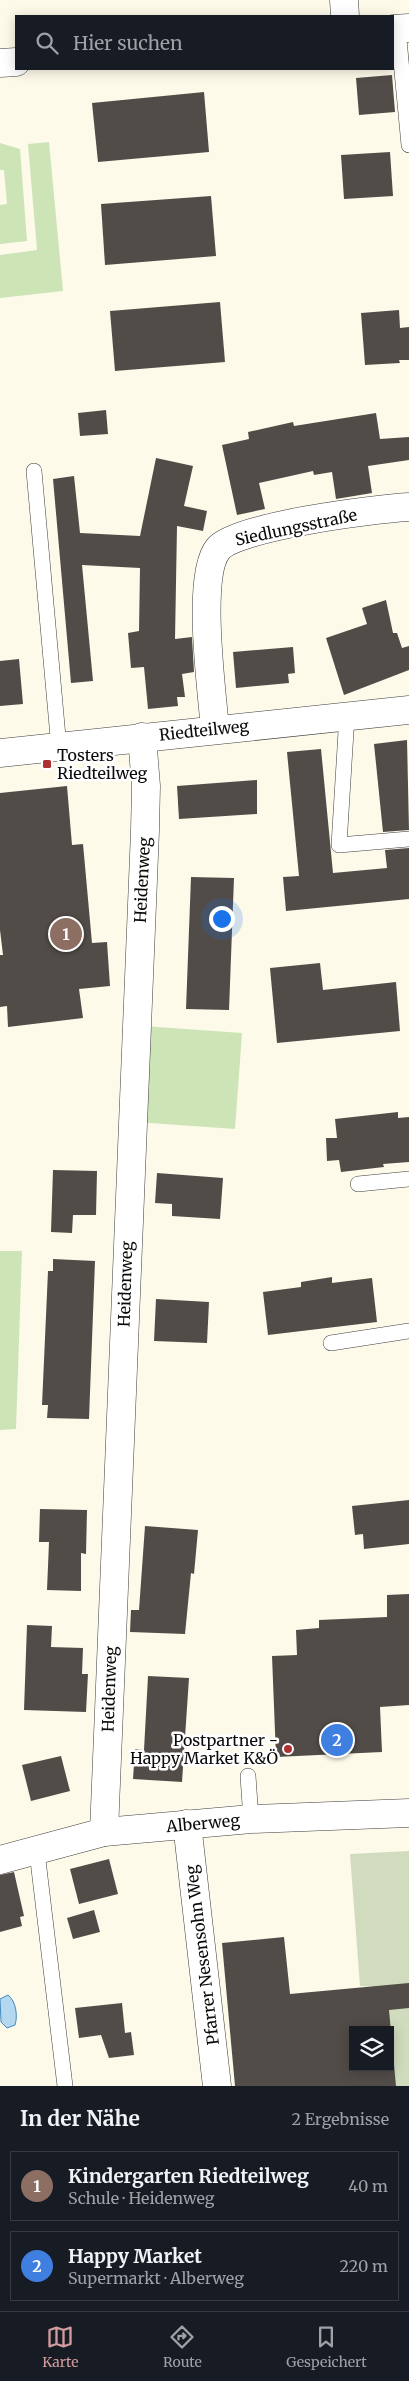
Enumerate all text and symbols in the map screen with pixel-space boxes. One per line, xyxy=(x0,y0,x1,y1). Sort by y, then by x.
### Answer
search box xyxy=(15,15,394,70)
icon: search xyxy=(33,29,61,57)
text: Hier suchen xyxy=(73,31,183,55)
street label: Siedlungsstraße xyxy=(233,504,359,550)
street label: Riedteilweg xyxy=(158,715,250,745)
place label: Tosters Riedteilweg xyxy=(57,745,148,783)
marker: Tosters Riedteilweg xyxy=(41,758,53,770)
street label: Heidenweg xyxy=(130,836,154,923)
your location xyxy=(209,906,235,932)
pin: 1 xyxy=(50,915,82,953)
street label: Heidenweg xyxy=(114,1240,137,1327)
street label: Heidenweg xyxy=(98,1645,121,1732)
pin: 2 xyxy=(321,1721,353,1759)
place label: Postpartner - Happy Market K&Ö xyxy=(130,1730,278,1768)
marker: Postpartner - Happy Market K&Ö xyxy=(282,1743,294,1755)
street label: Alberweg xyxy=(164,1810,241,1836)
street label: Pfarrer Nesensohn Weg xyxy=(181,1864,223,2046)
map controls xyxy=(349,2026,394,2071)
button: layers xyxy=(349,2026,394,2071)
text: In der Nähe xyxy=(20,2105,140,2132)
text: 2 Ergebnisse xyxy=(291,2109,389,2129)
text: Kindergarten Riedteilweg xyxy=(68,2164,309,2188)
text: 1 xyxy=(33,2176,41,2196)
text: 40 m xyxy=(348,2176,388,2196)
text: Schule · Heidenweg xyxy=(68,2188,214,2208)
text: Happy Market xyxy=(68,2244,202,2268)
text: 2 xyxy=(32,2256,42,2276)
text: 220 m xyxy=(340,2256,388,2276)
text: Supermarkt · Alberweg xyxy=(68,2268,244,2288)
tab: Karte xyxy=(42,2323,79,2371)
tab: Route xyxy=(163,2323,202,2371)
tab: Gespeichert xyxy=(286,2323,367,2371)

